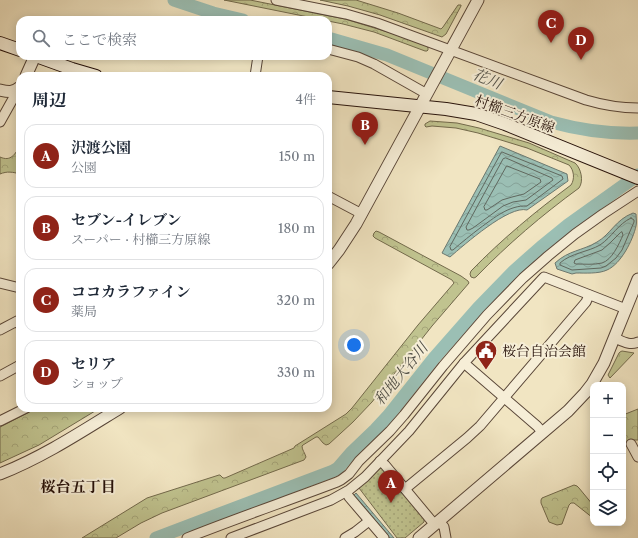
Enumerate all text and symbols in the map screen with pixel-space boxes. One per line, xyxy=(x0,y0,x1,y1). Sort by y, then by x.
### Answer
pin: C xyxy=(538,10,564,43)
search box xyxy=(16,16,332,60)
icon: search xyxy=(30,27,52,49)
pin: D xyxy=(568,27,594,60)
text: ここで検索 xyxy=(62,30,137,49)
water label: 花川 xyxy=(470,64,507,94)
text: 周辺 xyxy=(32,90,66,110)
text: 4件 xyxy=(295,91,316,107)
street label: 村櫛三方原線 xyxy=(472,91,558,137)
pin: B xyxy=(352,112,378,145)
text: 沢渡公園 xyxy=(71,138,131,157)
text: A xyxy=(41,148,51,164)
text: 150 m xyxy=(279,148,315,164)
text: 公園 xyxy=(71,159,97,175)
text: セブン-イレブン xyxy=(71,210,181,229)
text: B xyxy=(41,220,51,236)
text: 180 m xyxy=(278,220,315,236)
text: スーパー · 村櫛三方原線 xyxy=(71,231,210,247)
text: ココカラファイン xyxy=(71,282,191,301)
text: C xyxy=(41,292,51,308)
text: 320 m xyxy=(277,292,315,308)
text: 薬局 xyxy=(71,303,97,319)
your location xyxy=(344,335,364,355)
water label: 和地大谷川 xyxy=(370,337,433,409)
public building icon: 桜台自治会館 xyxy=(473,338,499,371)
place label: 桜台自治会館 xyxy=(502,342,586,360)
text: セリア xyxy=(71,354,116,373)
text: D xyxy=(40,364,52,380)
text: 330 m xyxy=(277,364,315,380)
text: ショップ xyxy=(71,375,123,391)
map controls xyxy=(590,382,626,526)
button: + xyxy=(590,382,626,418)
button: − xyxy=(590,418,626,454)
button: locate xyxy=(590,454,626,490)
pin: A xyxy=(378,470,404,503)
district label: 桜台五丁目 xyxy=(40,477,116,496)
button: layers xyxy=(590,490,626,526)

